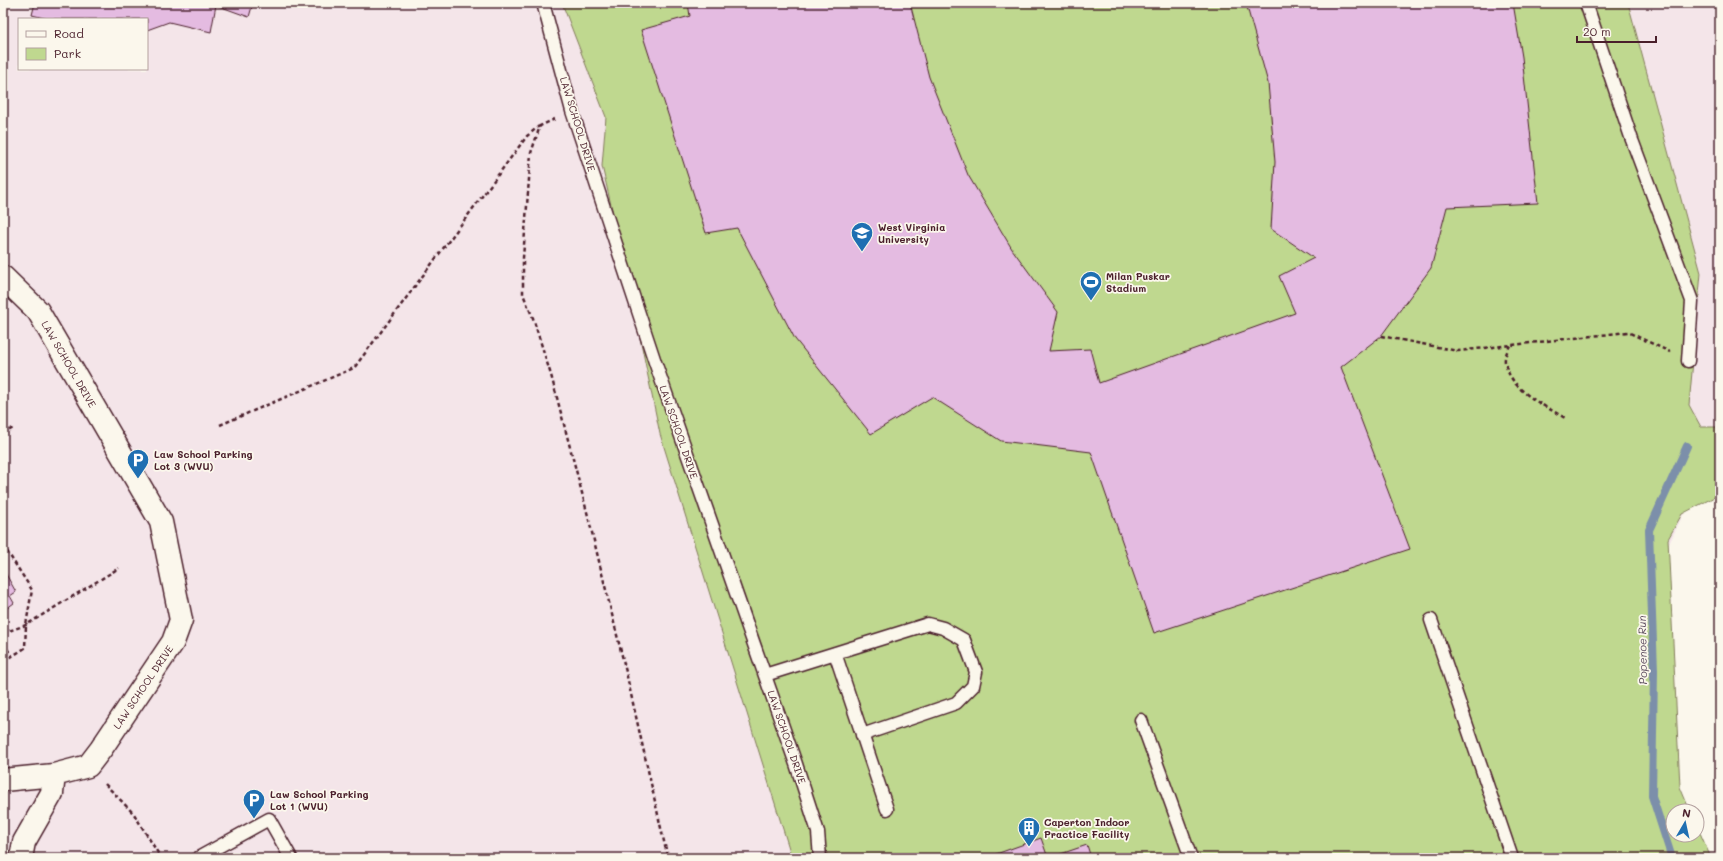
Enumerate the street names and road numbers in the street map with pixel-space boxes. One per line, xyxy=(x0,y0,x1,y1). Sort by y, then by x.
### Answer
street label: LAW SCHOOL DRIVE xyxy=(557,75,599,173)
street label: LAW SCHOOL DRIVE xyxy=(38,318,100,410)
street label: LAW SCHOOL DRIVE xyxy=(656,383,702,481)
street label: LAW SCHOOL DRIVE xyxy=(110,642,176,732)
street label: LAW SCHOOL DRIVE xyxy=(764,688,810,786)

